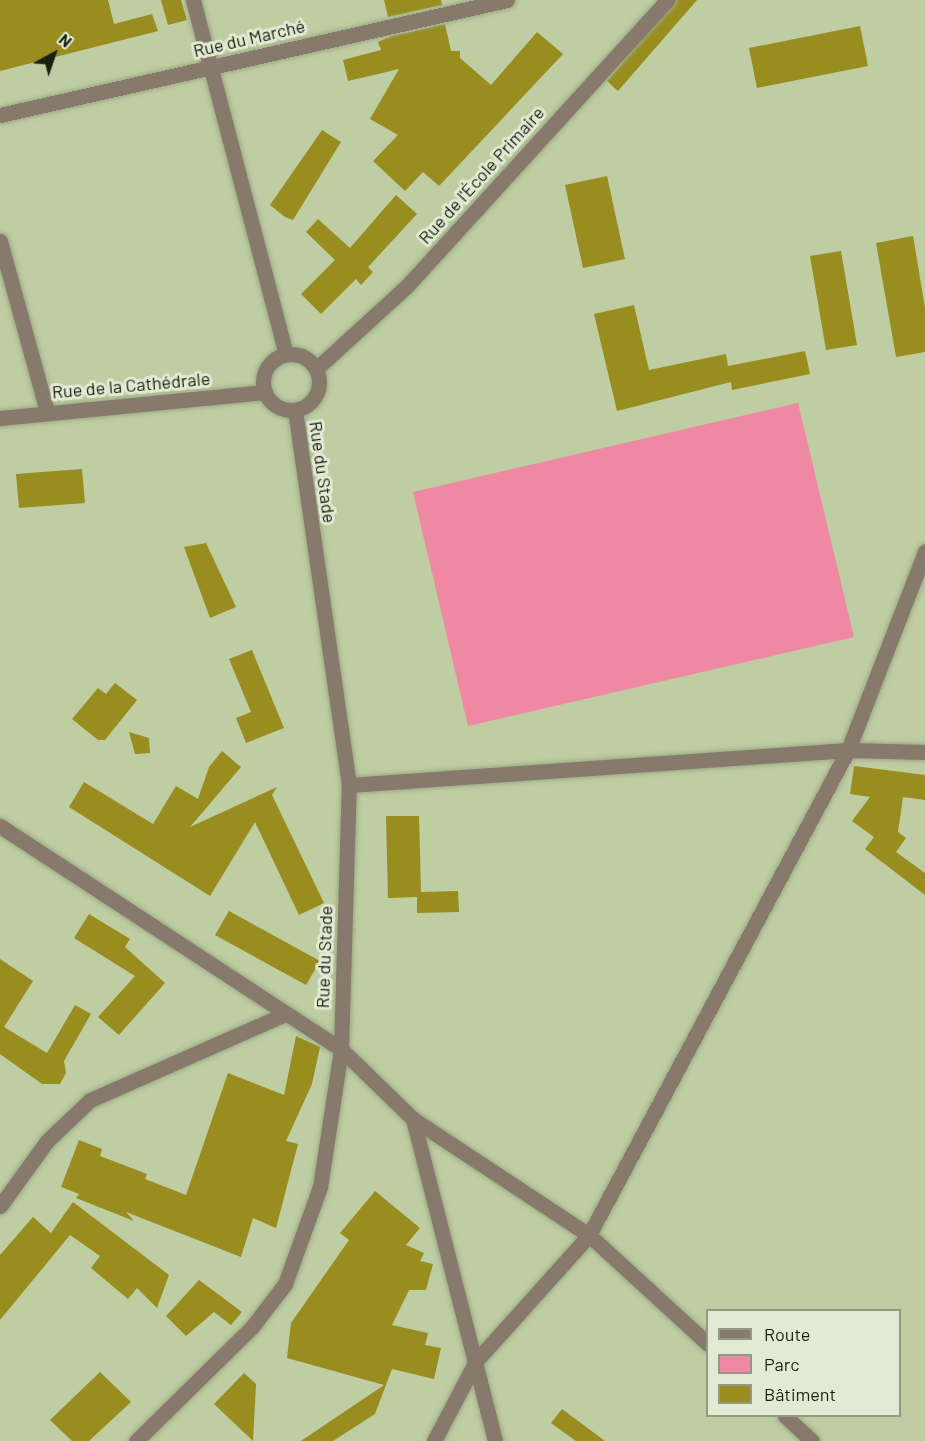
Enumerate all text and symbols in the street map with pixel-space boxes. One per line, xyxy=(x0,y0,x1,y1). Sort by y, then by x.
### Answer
street label: Rue du Marché xyxy=(191,15,307,61)
north arrow xyxy=(24,24,84,84)
text: N xyxy=(56,29,76,51)
street label: Rue de l'École Primaire xyxy=(414,102,548,248)
street label: Rue de la Cathédrale xyxy=(51,367,211,403)
street label: Rue du Stade xyxy=(305,420,341,524)
street label: Rue du Stade xyxy=(311,905,337,1009)
legend xyxy=(706,1309,901,1417)
text: Route xyxy=(764,1323,810,1345)
text: Parc xyxy=(764,1353,800,1375)
text: Bâtiment xyxy=(764,1383,836,1405)

